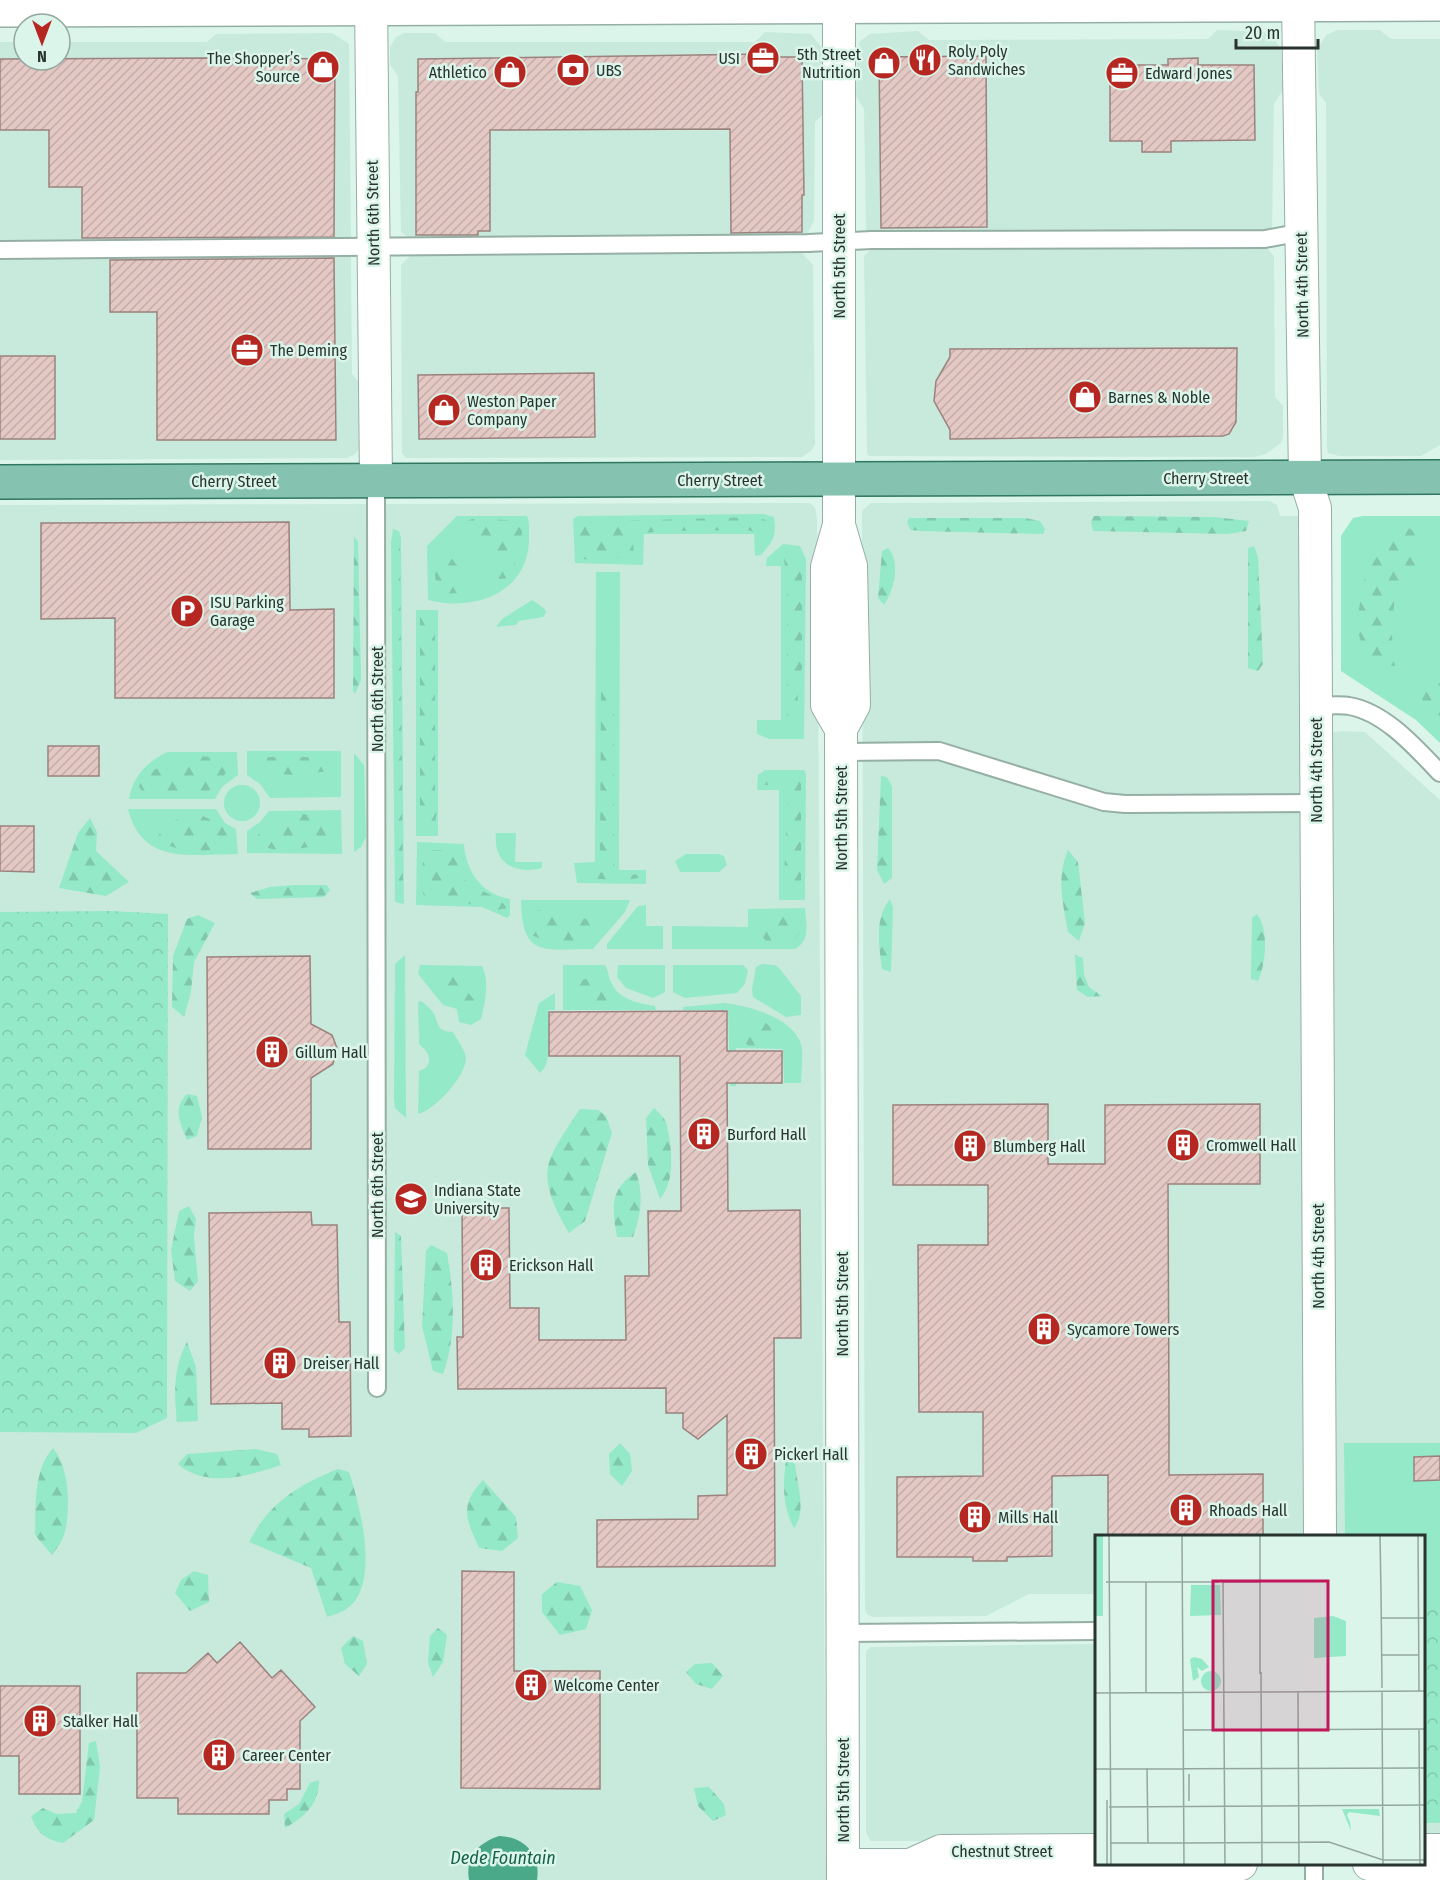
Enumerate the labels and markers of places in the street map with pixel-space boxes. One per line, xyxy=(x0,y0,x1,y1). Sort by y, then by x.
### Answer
office icon: USI xyxy=(745,40,781,76)
restaurant icon: Roly Poly Sandwiches xyxy=(907,42,943,78)
place label: Roly Poly Sandwiches xyxy=(948,42,1025,79)
place label: 5th Street Nutrition xyxy=(797,45,862,82)
shop icon: 5th Street Nutrition xyxy=(866,45,902,81)
place label: The Shopper’s Source xyxy=(207,49,300,86)
shop icon: The Shopper’s Source xyxy=(305,49,341,85)
place label: USI xyxy=(719,49,740,68)
bank icon: UBS xyxy=(555,52,591,88)
shop icon: Athletico xyxy=(492,54,528,90)
office icon: Edward Jones xyxy=(1104,55,1140,91)
place label: UBS xyxy=(596,61,622,80)
place label: Athletico xyxy=(429,63,487,82)
place label: Edward Jones xyxy=(1145,64,1232,83)
office icon: The Deming xyxy=(229,332,265,368)
place label: The Deming xyxy=(270,341,347,360)
shop icon: Barnes & Noble xyxy=(1067,379,1103,415)
place label: Barnes & Noble xyxy=(1108,388,1210,407)
shop icon: Weston Paper Company xyxy=(426,392,462,428)
place label: Weston Paper Company xyxy=(467,392,557,429)
parking icon: ISU Parking Garage xyxy=(169,593,205,629)
place label: ISU Parking Garage xyxy=(210,593,284,630)
building icon: Gillum Hall xyxy=(254,1034,290,1070)
place label: Gillum Hall xyxy=(295,1043,367,1062)
building icon: Burford Hall xyxy=(686,1116,722,1152)
place label: Burford Hall xyxy=(727,1125,806,1144)
building icon: Cromwell Hall xyxy=(1165,1127,1201,1163)
building icon: Blumberg Hall xyxy=(952,1128,988,1164)
place label: Cromwell Hall xyxy=(1206,1136,1296,1155)
place label: Blumberg Hall xyxy=(993,1137,1086,1156)
school or university icon: Indiana State University xyxy=(393,1181,429,1217)
place label: Indiana State University xyxy=(434,1181,521,1218)
building icon: Erickson Hall xyxy=(468,1247,504,1283)
place label: Erickson Hall xyxy=(509,1256,593,1275)
building icon: Sycamore Towers xyxy=(1026,1311,1062,1347)
place label: Sycamore Towers xyxy=(1067,1320,1180,1339)
building icon: Dreiser Hall xyxy=(262,1345,298,1381)
place label: Dreiser Hall xyxy=(303,1354,379,1373)
building icon: Pickerl Hall xyxy=(733,1436,769,1472)
place label: Pickerl Hall xyxy=(774,1445,848,1464)
building icon: Rhoads Hall xyxy=(1168,1492,1204,1528)
building icon: Mills Hall xyxy=(957,1499,993,1535)
place label: Rhoads Hall xyxy=(1209,1501,1287,1520)
place label: Mills Hall xyxy=(998,1508,1058,1527)
building icon: Welcome Center xyxy=(513,1667,549,1703)
place label: Welcome Center xyxy=(554,1676,660,1695)
building icon: Stalker Hall xyxy=(22,1703,58,1739)
place label: Stalker Hall xyxy=(63,1712,138,1731)
building icon: Career Center xyxy=(201,1737,237,1773)
place label: Career Center xyxy=(242,1746,331,1765)

